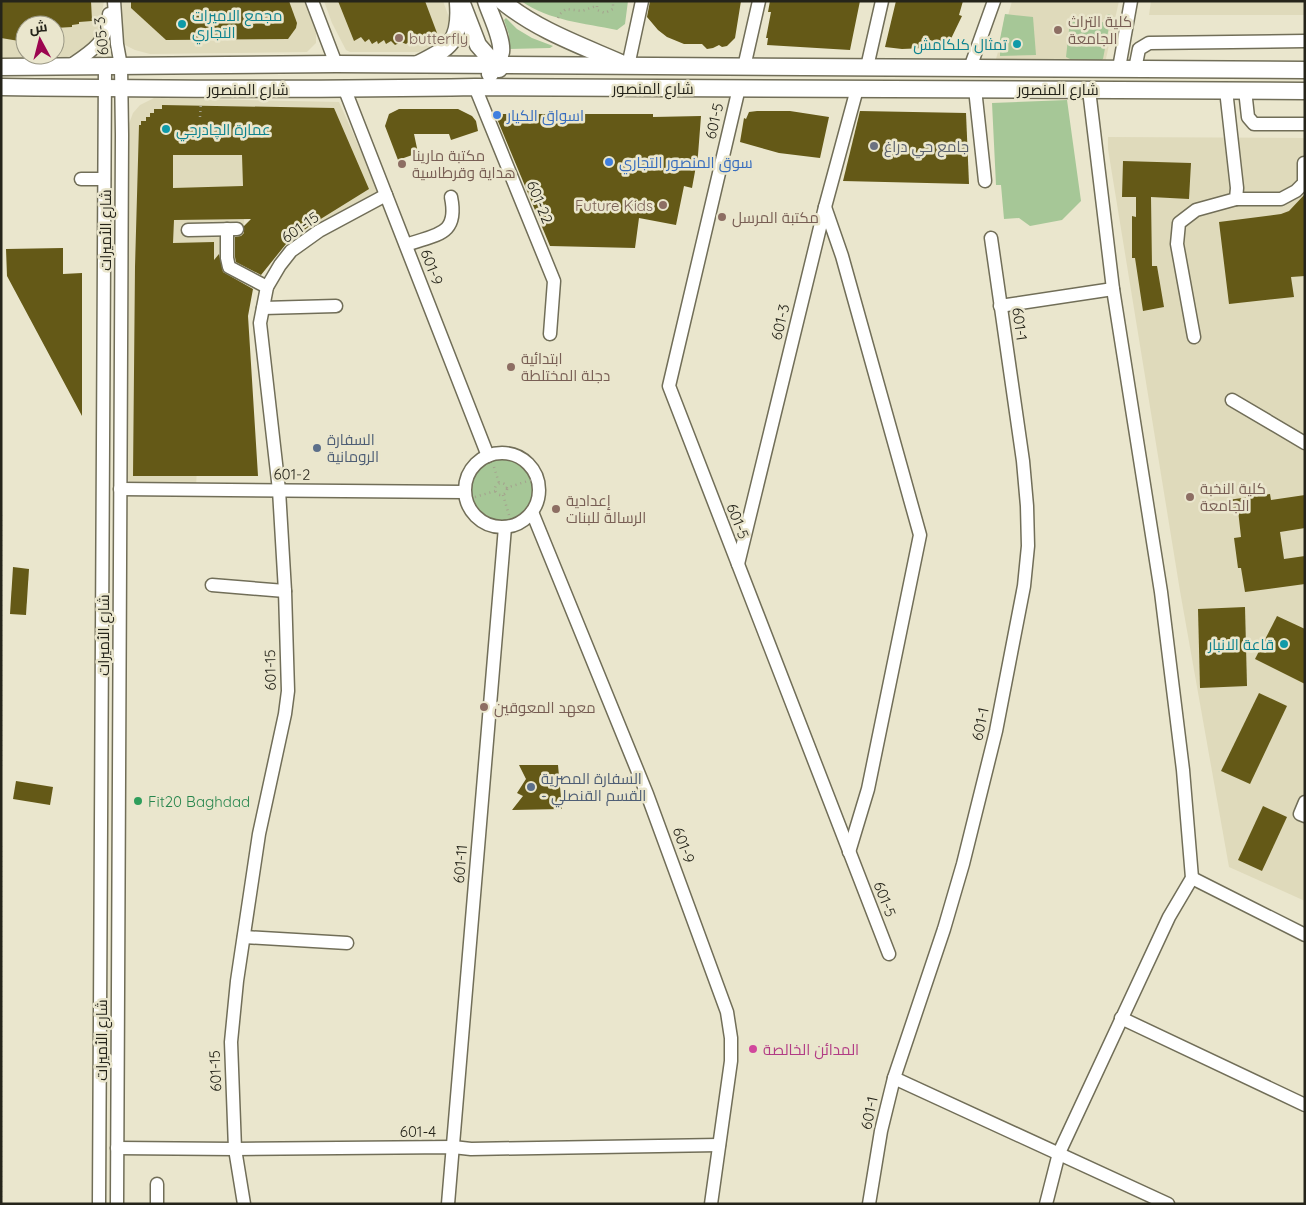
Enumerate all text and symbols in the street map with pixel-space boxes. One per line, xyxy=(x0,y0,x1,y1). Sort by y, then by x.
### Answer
place label: مجمع الاميرات التجاري xyxy=(192,6,282,45)
place label: كلية التراث الجامعة xyxy=(1068,12,1132,48)
north arrow xyxy=(15,15,65,65)
street label: 605-3 xyxy=(90,16,112,56)
text: ش xyxy=(28,17,48,37)
marker: مجمع الاميرات التجاري xyxy=(176,18,188,30)
marker: كلية التراث الجامعة xyxy=(1052,24,1064,36)
place label: butterfly xyxy=(409,29,468,48)
marker: butterfly xyxy=(393,32,405,44)
place label: تمثال كلكامش xyxy=(913,35,1007,55)
marker: تمثال كلكامش xyxy=(1011,38,1023,50)
street label: شارع المنصور xyxy=(611,79,694,100)
street label: شارع المنصور xyxy=(206,80,289,101)
street label: شارع المنصور xyxy=(1016,80,1099,101)
street label: 601-5 xyxy=(701,101,727,141)
place label: اسواق الكيار xyxy=(506,106,584,126)
marker: اسواق الكيار xyxy=(491,109,503,121)
place label: عمارة الچادرجي xyxy=(176,120,271,142)
marker: عمارة الچادرجي xyxy=(160,123,172,135)
place label: جامع حي دراغ xyxy=(884,137,969,159)
marker: جامع حي دراغ xyxy=(868,140,880,152)
place label: مكتبة مارينا هداية وقرطاسية xyxy=(412,146,516,182)
place label: سوق المنصور التجاري xyxy=(619,153,753,175)
marker: سوق المنصور التجاري xyxy=(603,156,615,168)
marker: مكتبة مارينا هداية وقرطاسية xyxy=(396,158,408,170)
street label: 601-22 xyxy=(523,178,557,226)
street label: شارع الأميرات xyxy=(96,189,117,271)
place label: Future Kids xyxy=(575,196,653,215)
marker: Future Kids xyxy=(657,199,669,211)
street label: 601-15 xyxy=(278,207,322,247)
place label: مكتبة المرسل xyxy=(732,208,819,228)
marker: مكتبة المرسل xyxy=(716,211,728,223)
street label: 601-9 xyxy=(417,246,447,288)
street label: 601-3 xyxy=(766,302,794,342)
street label: 601-1 xyxy=(1008,306,1032,342)
place label: ابتدائية دجلة المختلطة xyxy=(521,349,610,385)
marker: ابتدائية دجلة المختلطة xyxy=(505,361,517,373)
place label: السفارة الرومانية xyxy=(327,430,379,466)
marker: السفارة الرومانية xyxy=(311,442,323,454)
street label: 601-2 xyxy=(273,464,311,484)
place label: كلية النخبة الجامعة xyxy=(1200,479,1266,515)
place label: إعدادية الرسالة للبنات xyxy=(566,491,646,527)
marker: كلية النخبة الجامعة xyxy=(1184,491,1196,503)
street label: 601-5 xyxy=(723,501,753,541)
marker: إعدادية الرسالة للبنات xyxy=(550,503,562,515)
street label: شارع الأميرات xyxy=(94,594,115,676)
place label: قاعة الانبار xyxy=(1207,635,1274,654)
marker: قاعة الانبار xyxy=(1278,638,1290,650)
street label: 601-15 xyxy=(260,649,280,691)
place label: معهد المعوقين xyxy=(494,698,596,718)
marker: معهد المعوقين xyxy=(478,701,490,713)
street label: 601-1 xyxy=(967,706,993,742)
place label: السفارة المصرية - القسم القنصلي xyxy=(541,769,646,808)
marker: السفارة المصرية - القسم القنصلي xyxy=(525,781,537,793)
place label: Fit20 Baghdad xyxy=(148,792,250,811)
marker: Fit20 Baghdad xyxy=(132,795,144,807)
street label: 601-9 xyxy=(669,824,699,866)
street label: 601-11 xyxy=(449,844,471,884)
street label: 601-5 xyxy=(870,879,900,919)
street label: شارع الأميرات xyxy=(92,999,113,1081)
place label: المدائن الخالصة xyxy=(763,1040,859,1060)
marker: المدائن الخالصة xyxy=(747,1043,759,1055)
street label: 601-15 xyxy=(205,1050,225,1092)
street label: 601-1 xyxy=(856,1095,882,1131)
street label: 601-4 xyxy=(400,1122,436,1141)

